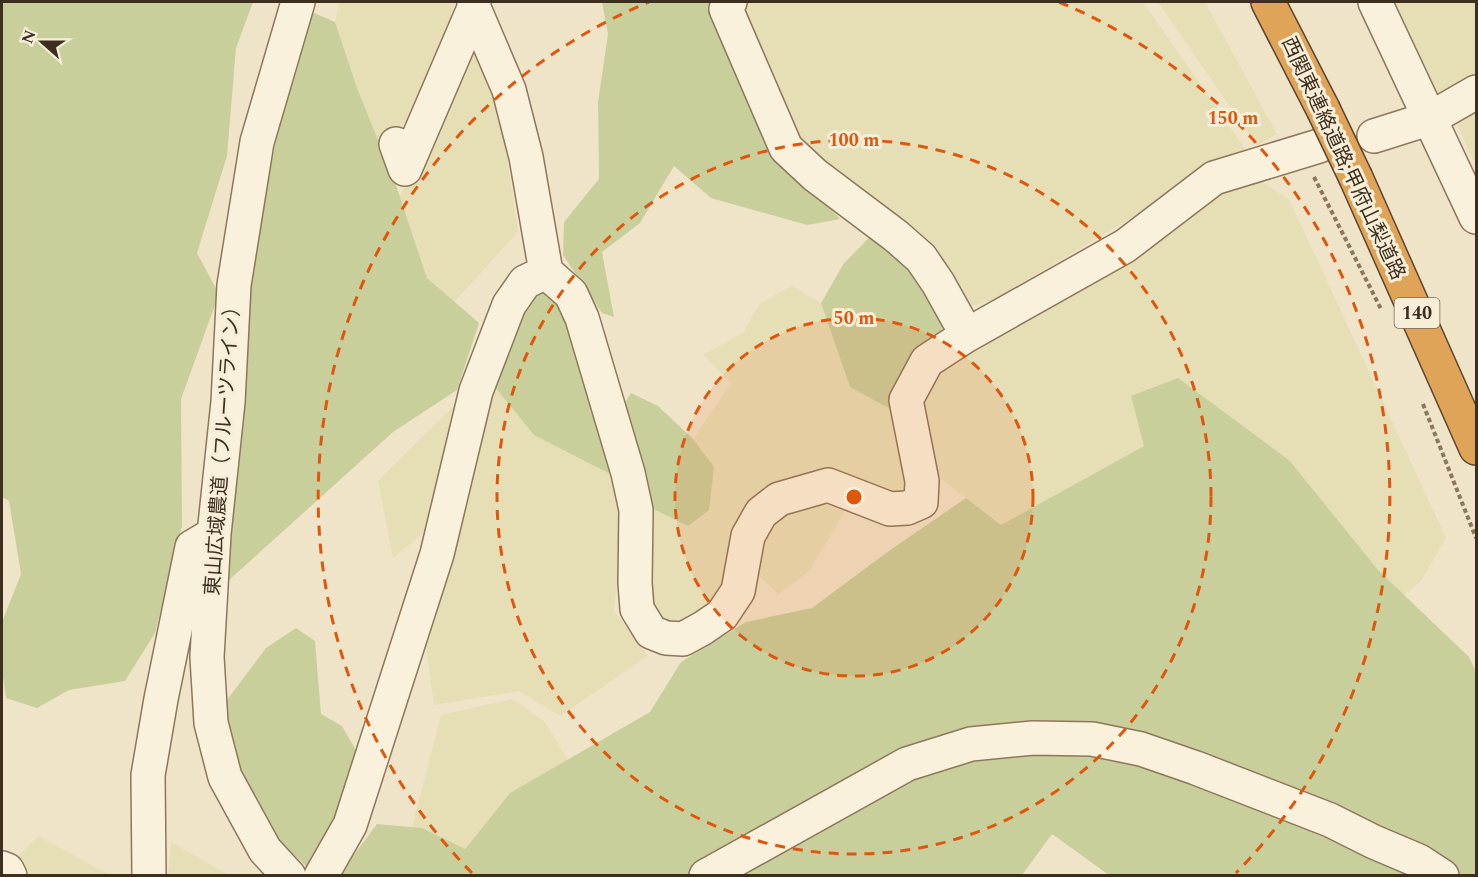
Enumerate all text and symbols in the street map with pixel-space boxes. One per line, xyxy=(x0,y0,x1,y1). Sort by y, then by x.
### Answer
north arrow xyxy=(12,12,72,72)
text: N xyxy=(15,27,42,47)
street label: 西関東連絡道路;甲府山梨道路 xyxy=(1274,32,1413,285)
text: 150 m xyxy=(1207,105,1259,132)
text: 100 m xyxy=(828,127,880,154)
street label: 東山広域農道（フルーツライン） xyxy=(198,296,248,597)
road number: 140 xyxy=(1394,298,1440,328)
text: 50 m xyxy=(834,305,874,332)
centre of rings xyxy=(844,487,864,507)

